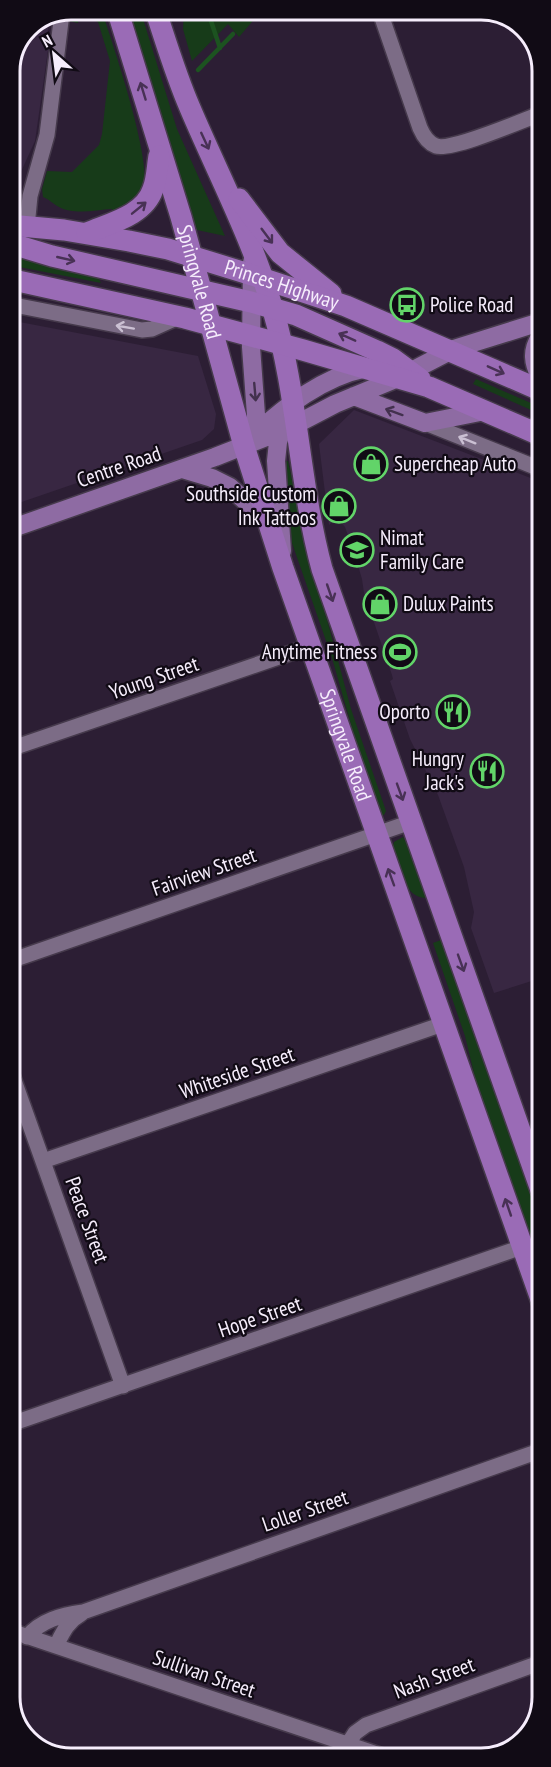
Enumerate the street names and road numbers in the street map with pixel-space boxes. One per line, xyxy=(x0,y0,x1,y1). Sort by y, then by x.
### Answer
street label: Springvale Road xyxy=(171,222,228,342)
street label: Princes Highway xyxy=(221,253,342,316)
street label: Centre Road xyxy=(73,440,165,494)
street label: Young Street xyxy=(106,650,202,705)
street label: Springvale Road xyxy=(314,685,378,805)
street label: Fairview Street xyxy=(148,841,260,902)
street label: Whiteside Street xyxy=(176,1040,298,1105)
street label: Peace Street xyxy=(59,1173,116,1267)
street label: Hope Street xyxy=(215,1290,305,1343)
street label: Loller Street xyxy=(258,1483,352,1538)
street label: Sullivan Street xyxy=(150,1643,259,1704)
street label: Nash Street xyxy=(390,1650,478,1705)

